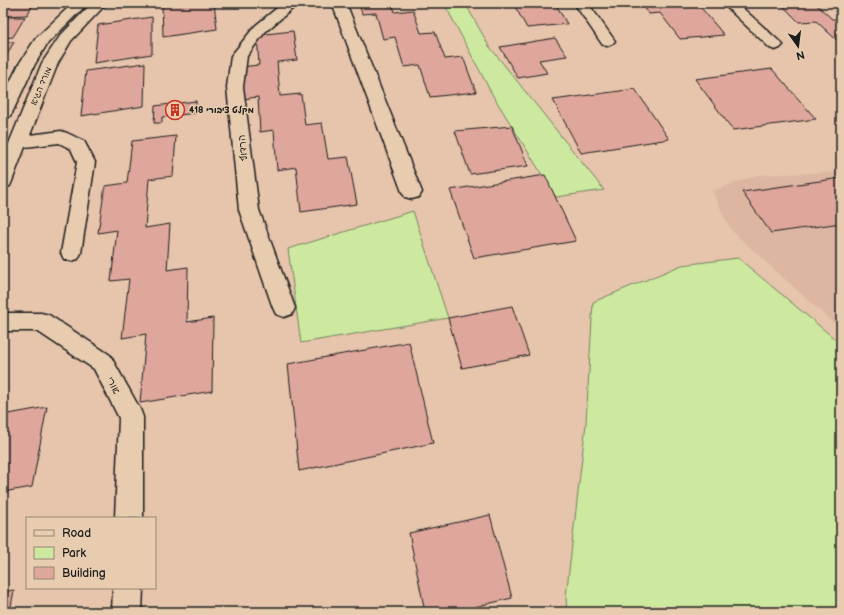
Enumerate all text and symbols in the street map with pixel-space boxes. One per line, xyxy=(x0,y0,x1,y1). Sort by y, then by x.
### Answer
north arrow xyxy=(778,26,818,66)
text: N xyxy=(795,48,806,63)
street label: מורד הגיא xyxy=(28,65,55,107)
building icon: מקלט ציבורי 418 xyxy=(164,99,186,121)
place label: מקלט ציבורי 418 xyxy=(189,105,254,116)
street label: הרדוף xyxy=(236,134,250,162)
street label: אורי xyxy=(104,375,123,397)
legend xyxy=(26,517,156,589)
text: Road xyxy=(62,526,91,541)
text: Park xyxy=(62,546,86,561)
text: Building xyxy=(62,566,106,581)

